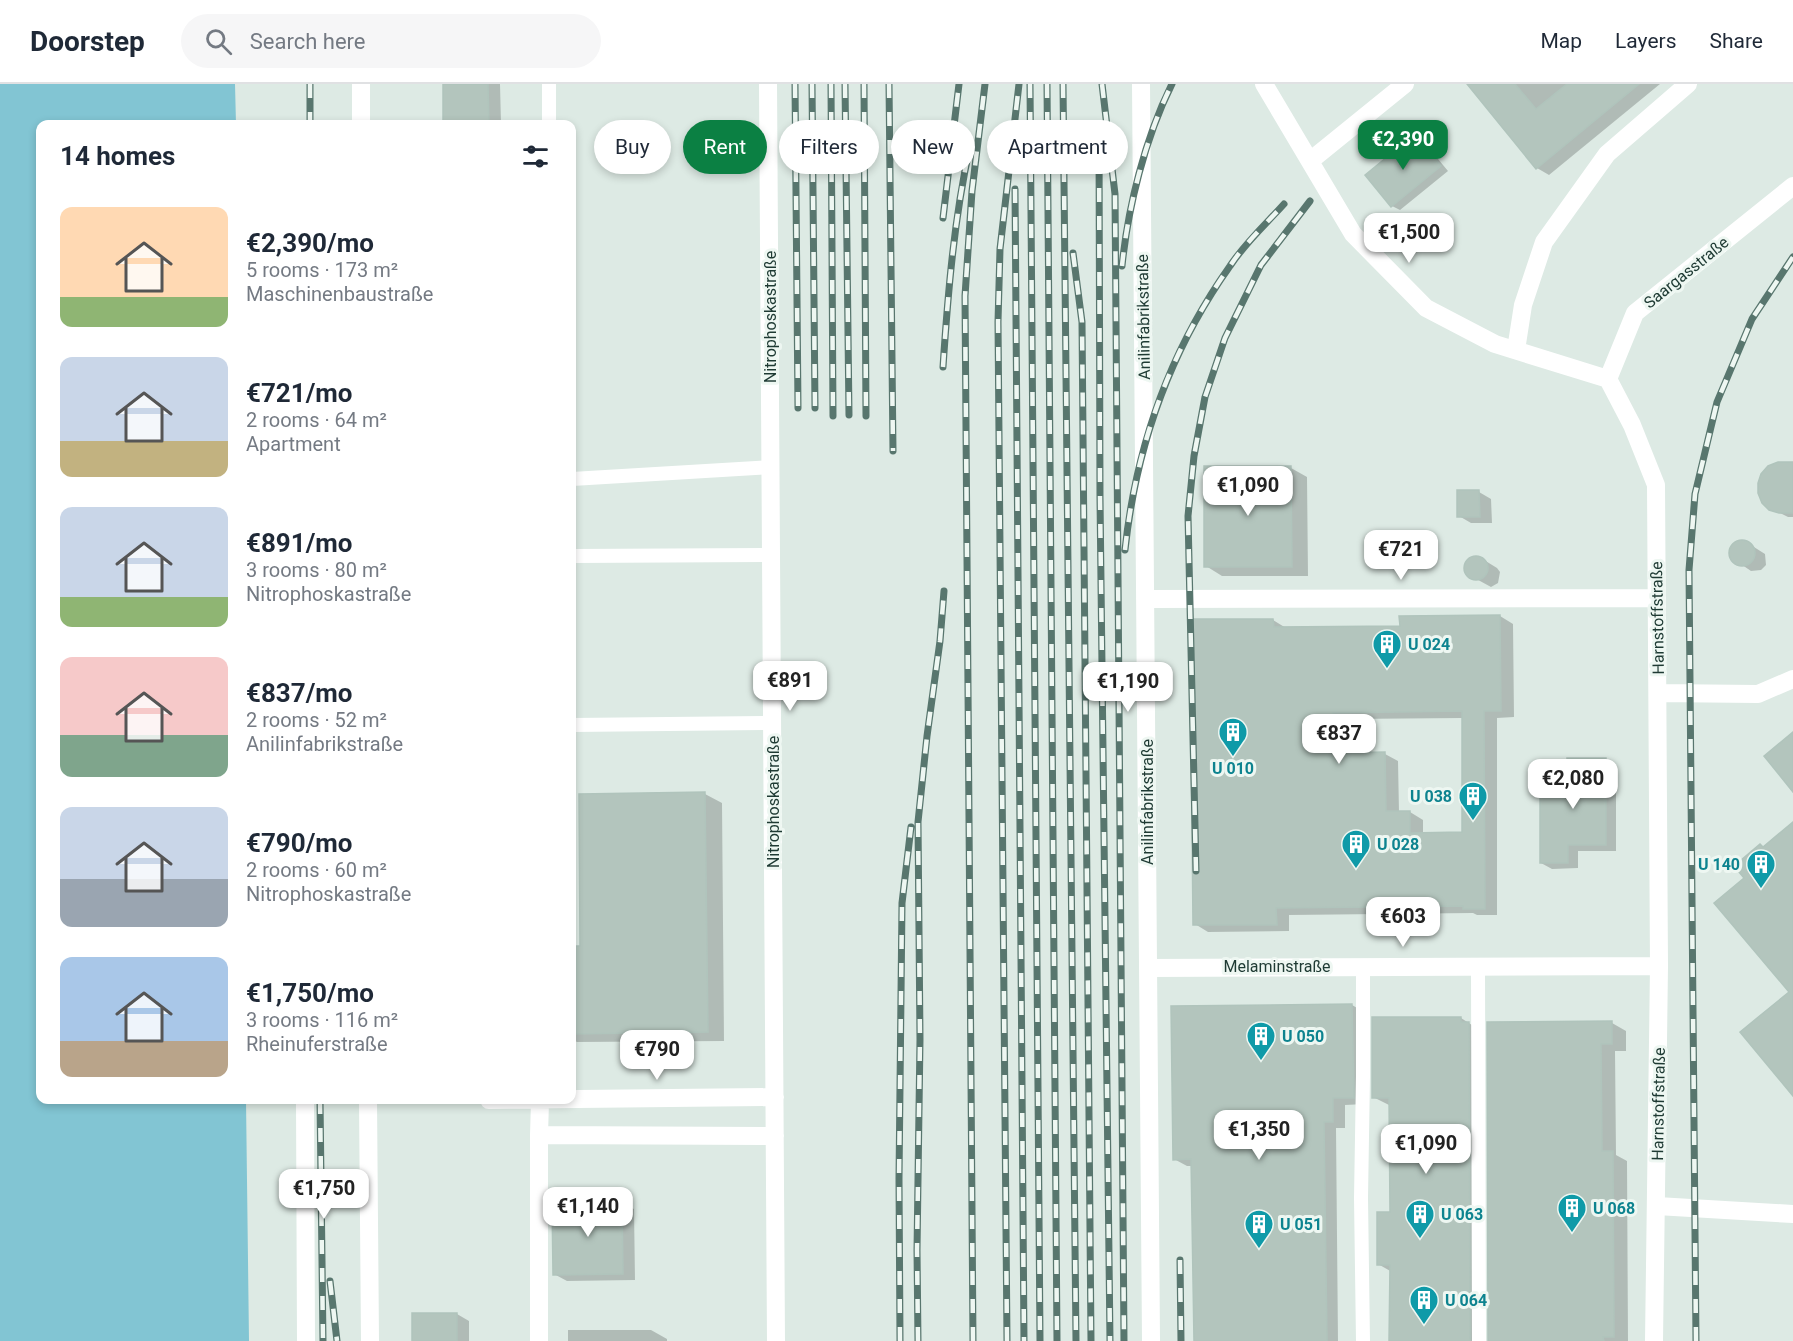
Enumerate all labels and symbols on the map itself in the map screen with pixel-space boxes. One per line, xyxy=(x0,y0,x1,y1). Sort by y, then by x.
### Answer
pin: €2,390 xyxy=(1354,120,1452,171)
pin: €1,500 xyxy=(1360,213,1458,264)
street label: Saargasstraße xyxy=(1640,232,1732,312)
street label: Nitrophoskastraße xyxy=(761,251,780,383)
street label: Anilinfabrikstraße xyxy=(1133,254,1154,380)
pin: €1,090 xyxy=(1199,466,1297,517)
pin: €721 xyxy=(1365,530,1437,581)
street label: Harnstoffstraße xyxy=(1647,561,1668,675)
building icon: U 024 xyxy=(1371,628,1403,670)
place label: U 024 xyxy=(1408,635,1450,654)
pin: €891 xyxy=(754,661,826,712)
pin: €1,190 xyxy=(1079,662,1177,713)
pin: €837 xyxy=(1303,714,1375,765)
building icon: U 010 xyxy=(1217,716,1249,758)
street label: Nitrophoskastraße xyxy=(764,736,783,868)
street label: Anilinfabrikstraße xyxy=(1138,739,1157,865)
place label: U 010 xyxy=(1212,759,1254,778)
pin: €2,080 xyxy=(1524,759,1622,810)
building icon: U 038 xyxy=(1457,780,1489,822)
place label: U 038 xyxy=(1410,787,1452,806)
building icon: U 028 xyxy=(1340,828,1372,870)
place label: U 028 xyxy=(1377,835,1419,854)
building icon: U 140 xyxy=(1745,848,1777,890)
place label: U 140 xyxy=(1698,855,1740,874)
pin: €603 xyxy=(1367,897,1439,948)
street label: Melaminstraße xyxy=(1223,957,1331,976)
building icon: U 050 xyxy=(1245,1020,1277,1062)
place label: U 050 xyxy=(1282,1027,1324,1046)
pin: €790 xyxy=(621,1030,693,1081)
street label: Harnstoffstraße xyxy=(1648,1047,1669,1161)
pin: €1,350 xyxy=(1210,1110,1308,1161)
pin: €1,090 xyxy=(1377,1124,1475,1175)
pin: €1,750 xyxy=(275,1169,373,1220)
pin: €1,140 xyxy=(539,1187,637,1238)
building icon: U 068 xyxy=(1556,1192,1588,1234)
building icon: U 063 xyxy=(1404,1198,1436,1240)
place label: U 068 xyxy=(1593,1199,1635,1218)
place label: U 063 xyxy=(1441,1205,1483,1224)
building icon: U 051 xyxy=(1243,1208,1275,1250)
place label: U 051 xyxy=(1280,1215,1322,1234)
building icon: U 064 xyxy=(1408,1284,1440,1326)
place label: U 064 xyxy=(1445,1291,1487,1310)

